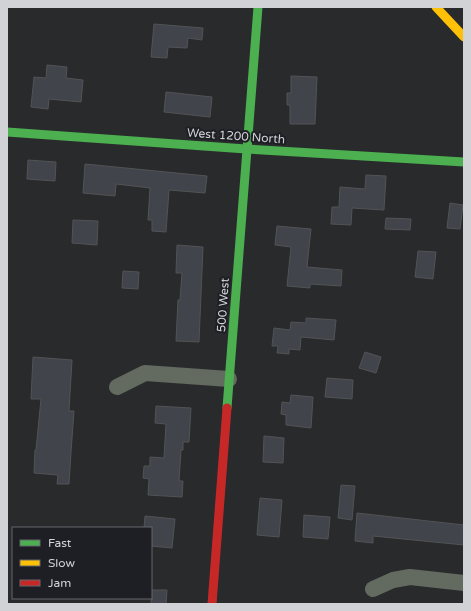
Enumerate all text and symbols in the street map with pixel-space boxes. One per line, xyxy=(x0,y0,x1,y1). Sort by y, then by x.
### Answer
street label: West 1200 North xyxy=(186,126,286,146)
street label: 500 West xyxy=(214,277,232,333)
legend xyxy=(12,527,152,599)
text: Fast xyxy=(48,536,72,550)
text: Slow xyxy=(48,556,75,570)
text: Jam xyxy=(48,576,71,590)

